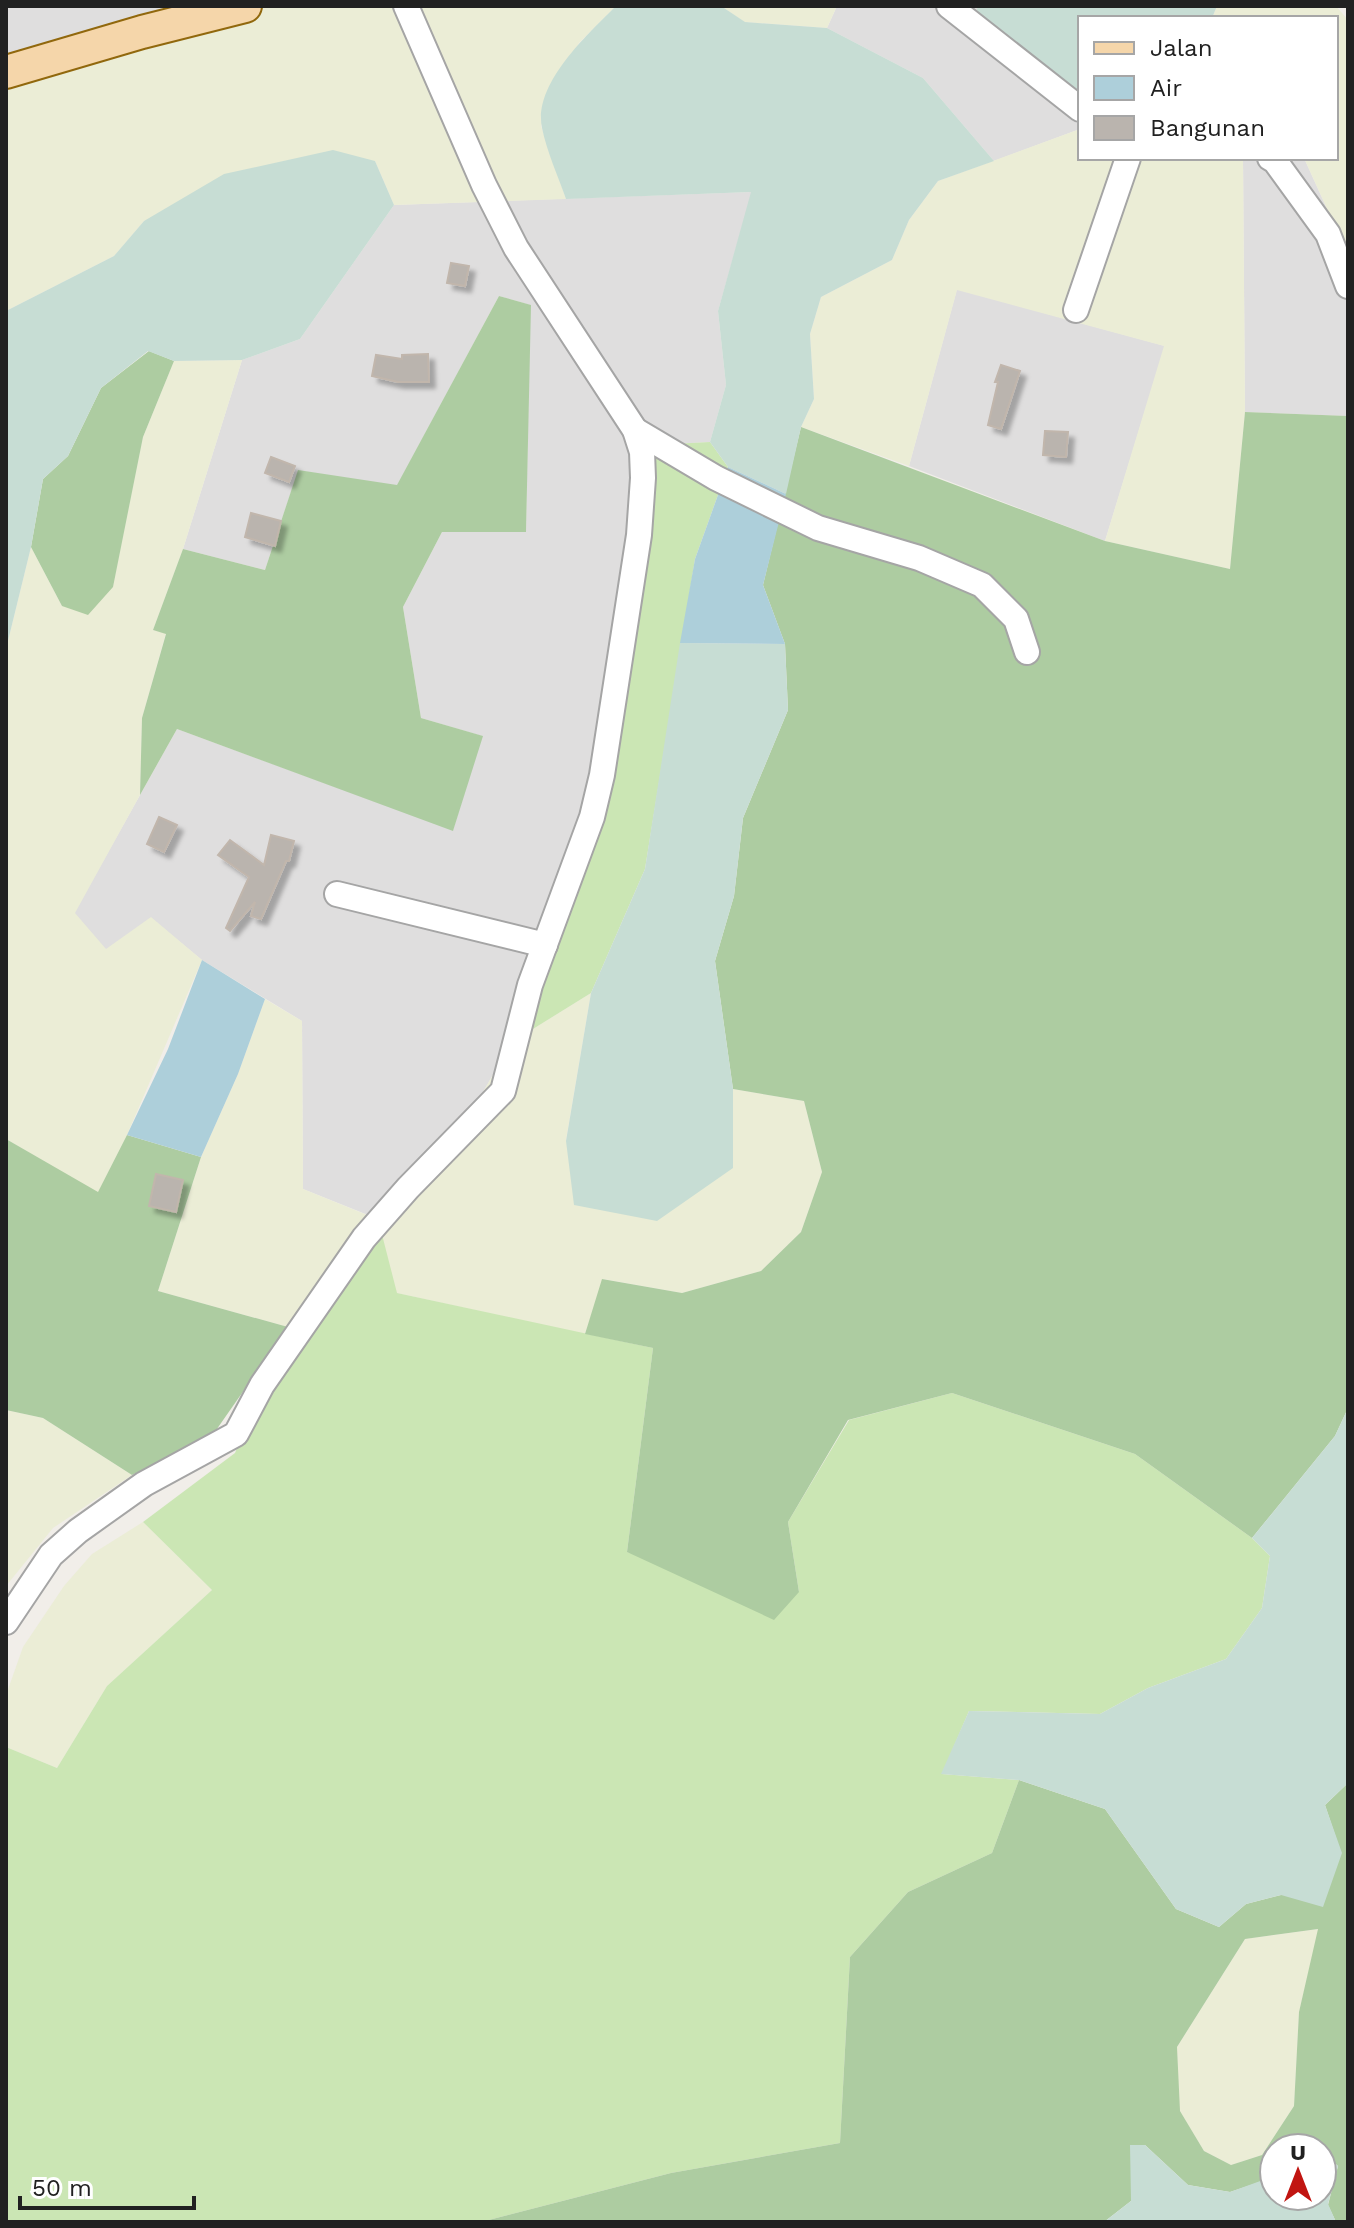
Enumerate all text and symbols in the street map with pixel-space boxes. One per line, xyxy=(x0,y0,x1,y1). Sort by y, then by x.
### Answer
legend xyxy=(1078,16,1338,160)
text: Jalan xyxy=(1150,34,1213,62)
text: Air xyxy=(1150,74,1182,102)
text: Bangunan xyxy=(1150,114,1265,142)
north arrow xyxy=(1258,2132,1338,2212)
text: U xyxy=(1290,2140,1306,2165)
scale bar xyxy=(20,2160,194,2210)
text: 50 m xyxy=(32,2174,92,2202)

